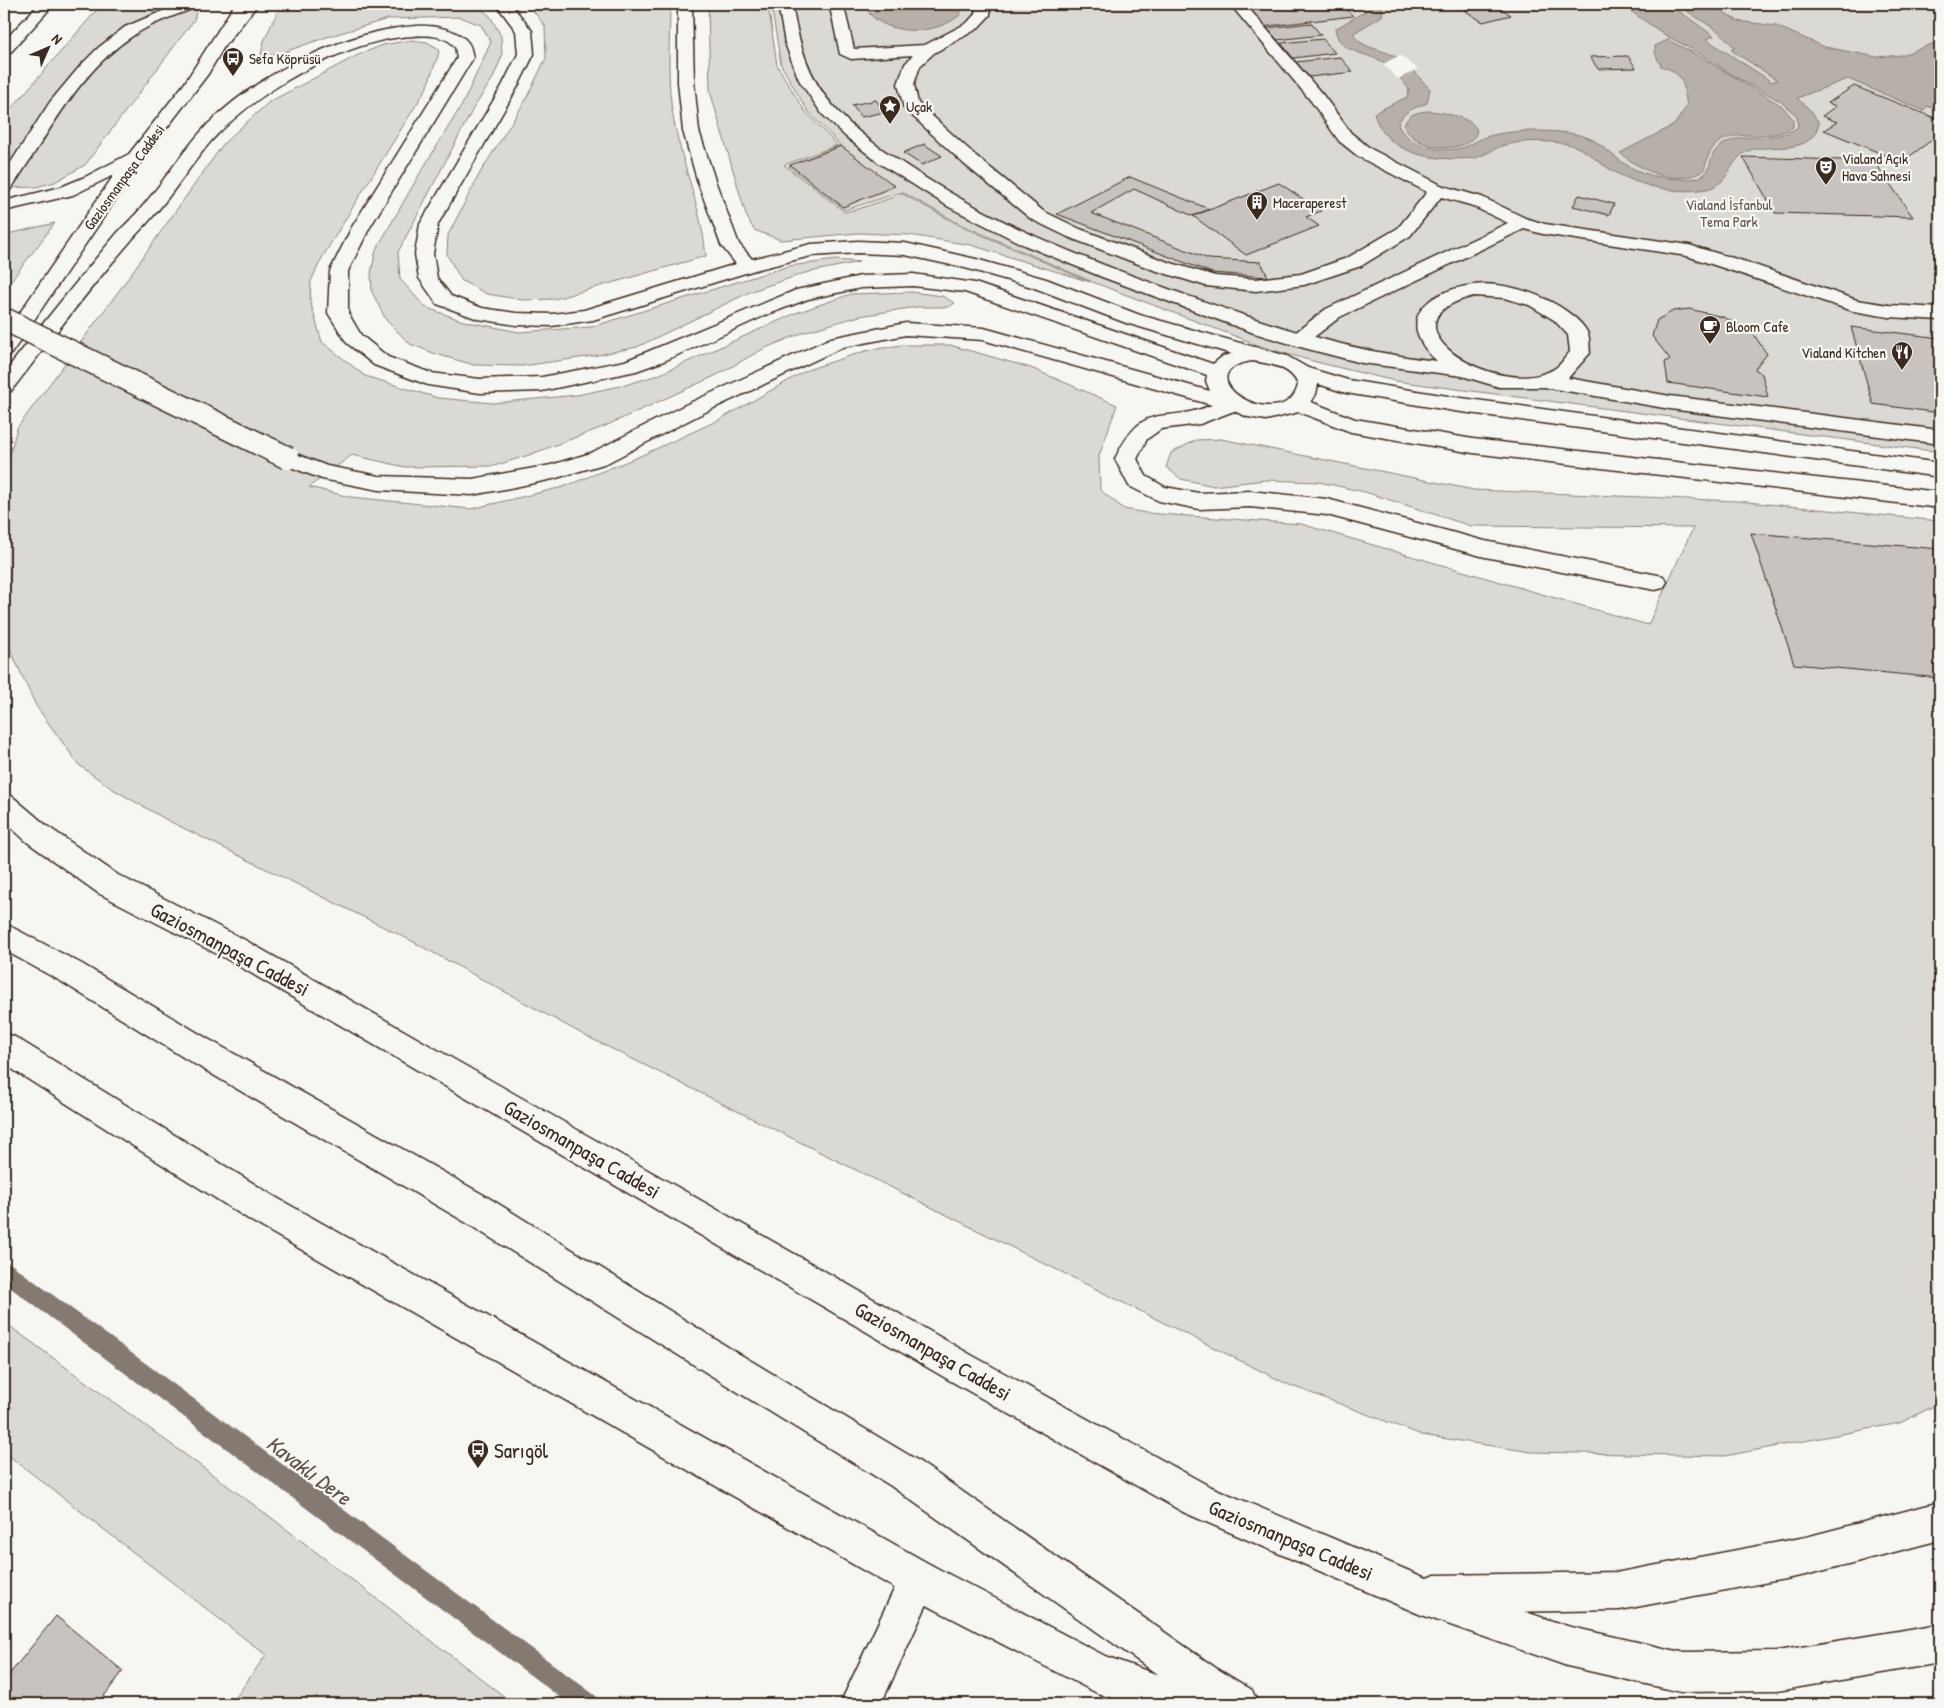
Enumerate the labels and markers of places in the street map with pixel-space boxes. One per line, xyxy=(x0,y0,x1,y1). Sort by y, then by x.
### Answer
bus stop icon: Sefa Köprüsü xyxy=(221,46,245,77)
place label: Sefa Köprüsü xyxy=(249,48,320,69)
place icon: Uçak xyxy=(878,94,902,125)
place label: Uçak xyxy=(906,96,932,117)
place label: Vialand Açık Hava Sahnesi xyxy=(1842,148,1911,186)
theatre icon: Vialand Açık Hava Sahnesi xyxy=(1814,155,1838,186)
building icon: Maceraperest xyxy=(1245,190,1269,221)
place label: Maceraperest xyxy=(1273,192,1347,213)
cafe icon: Bloom Cafe xyxy=(1698,314,1722,345)
place label: Bloom Cafe xyxy=(1726,316,1789,337)
restaurant icon: Vialand Kitchen xyxy=(1890,340,1914,371)
place label: Vialand Kitchen xyxy=(1801,342,1886,363)
place label: Sarıgöl xyxy=(494,1436,548,1465)
bus stop icon: Sarıgöl xyxy=(466,1438,490,1469)

